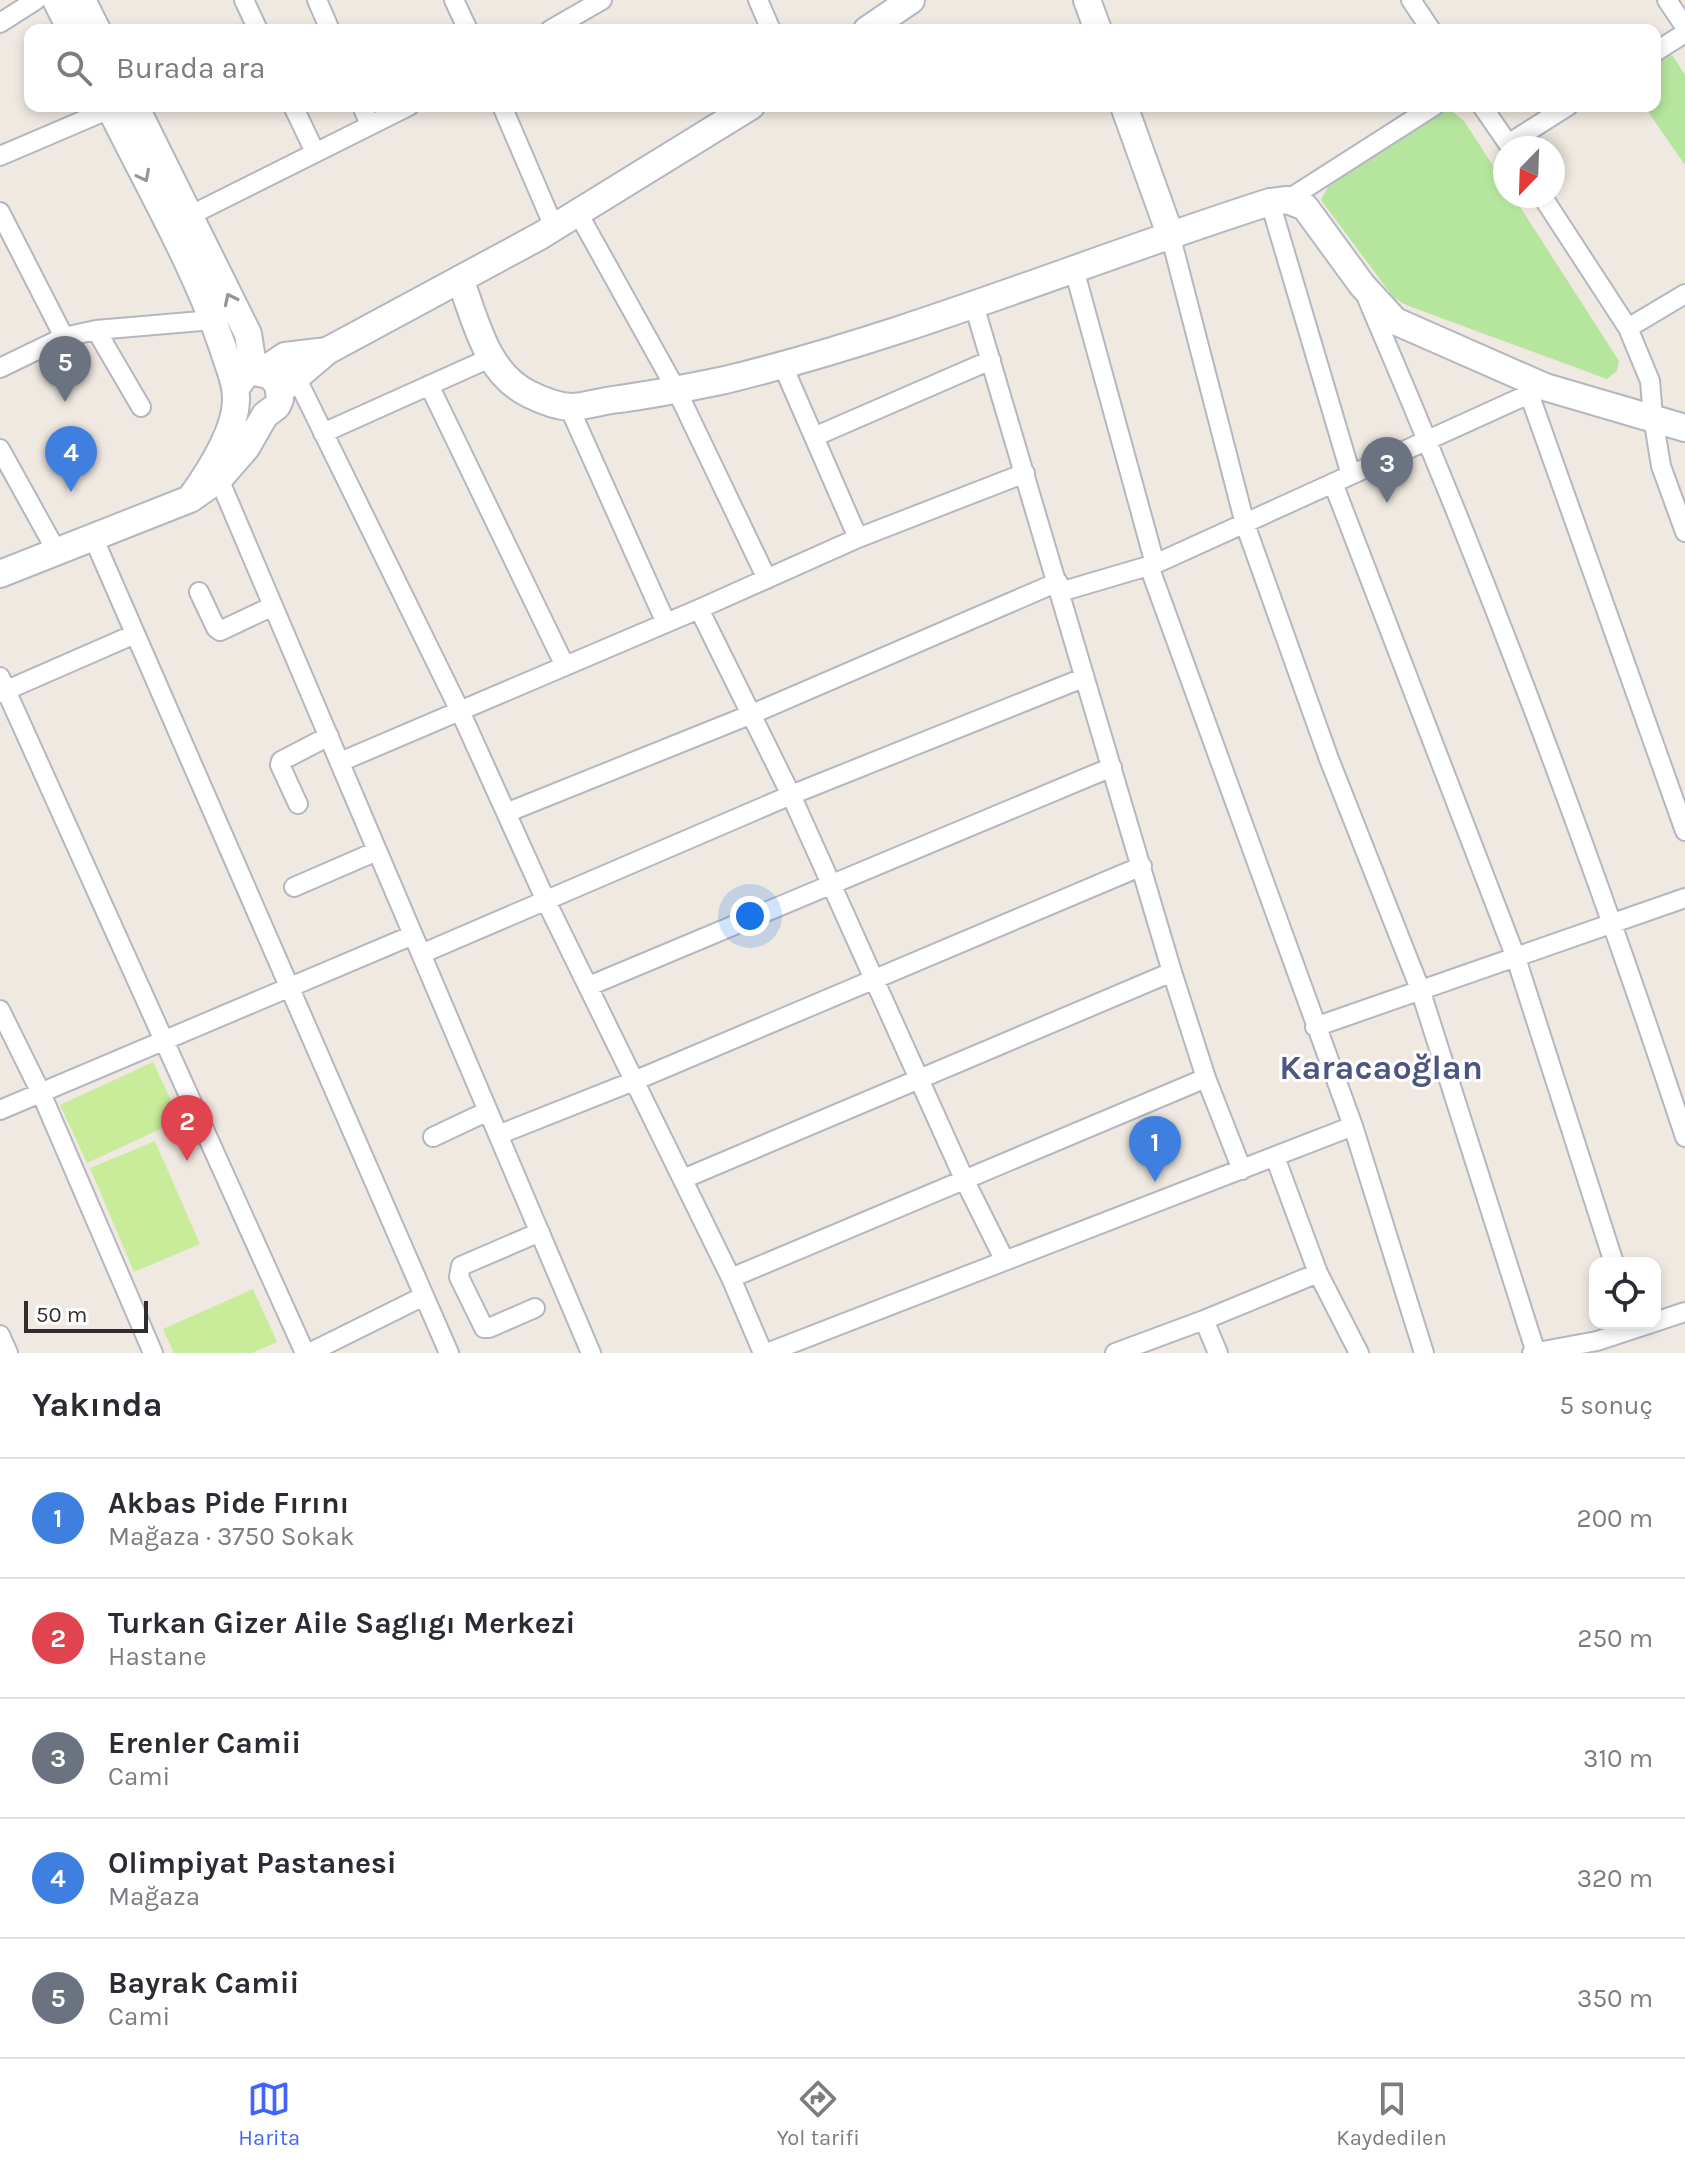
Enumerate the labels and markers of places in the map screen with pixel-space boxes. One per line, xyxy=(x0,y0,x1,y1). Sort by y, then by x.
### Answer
pin: 5 xyxy=(39,336,91,402)
pin: 4 xyxy=(45,426,97,492)
pin: 3 xyxy=(1361,437,1413,503)
pin: 2 xyxy=(161,1095,213,1161)
pin: 1 xyxy=(1129,1116,1181,1182)

